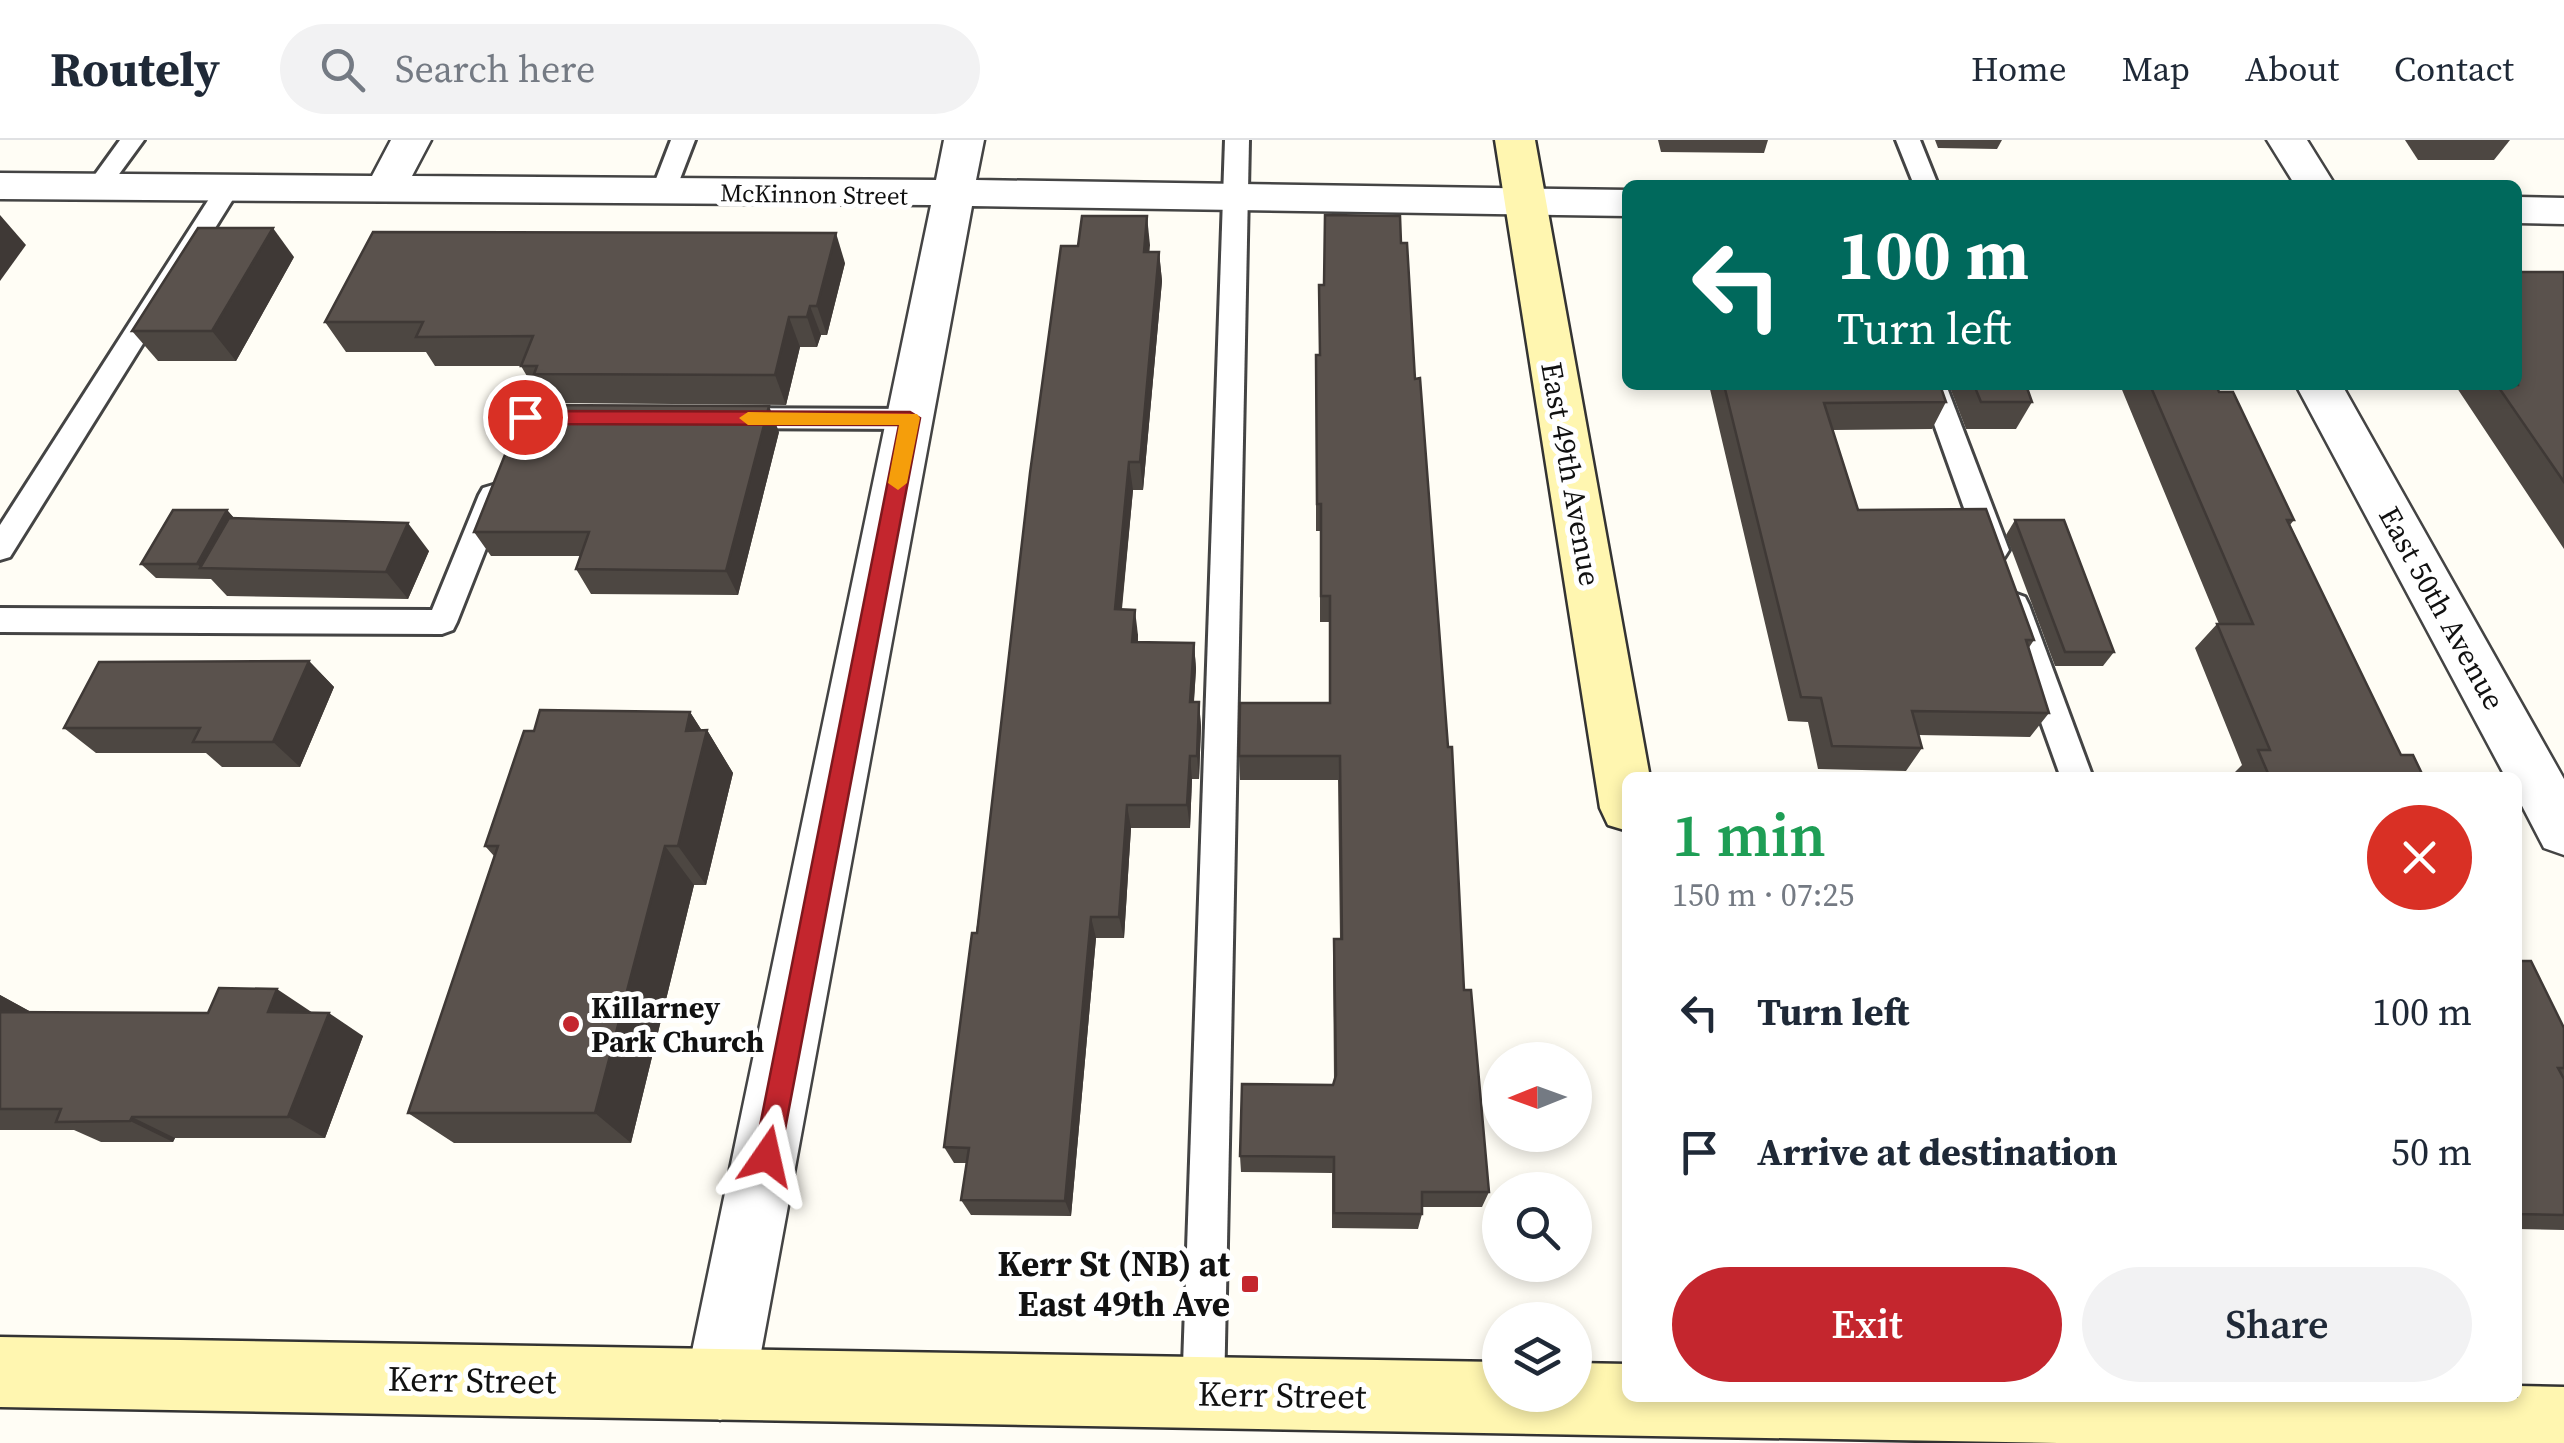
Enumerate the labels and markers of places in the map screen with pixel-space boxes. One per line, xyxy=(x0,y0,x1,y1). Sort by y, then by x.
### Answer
pin xyxy=(483,375,568,460)
place label: Killarney Park Church xyxy=(591,987,764,1062)
marker: Killarney Park Church xyxy=(560,1013,582,1035)
place label: Kerr St (NB) at East 49th Ave xyxy=(997,1240,1230,1328)
marker: Kerr St (NB) at East 49th Ave xyxy=(1239,1273,1261,1295)

